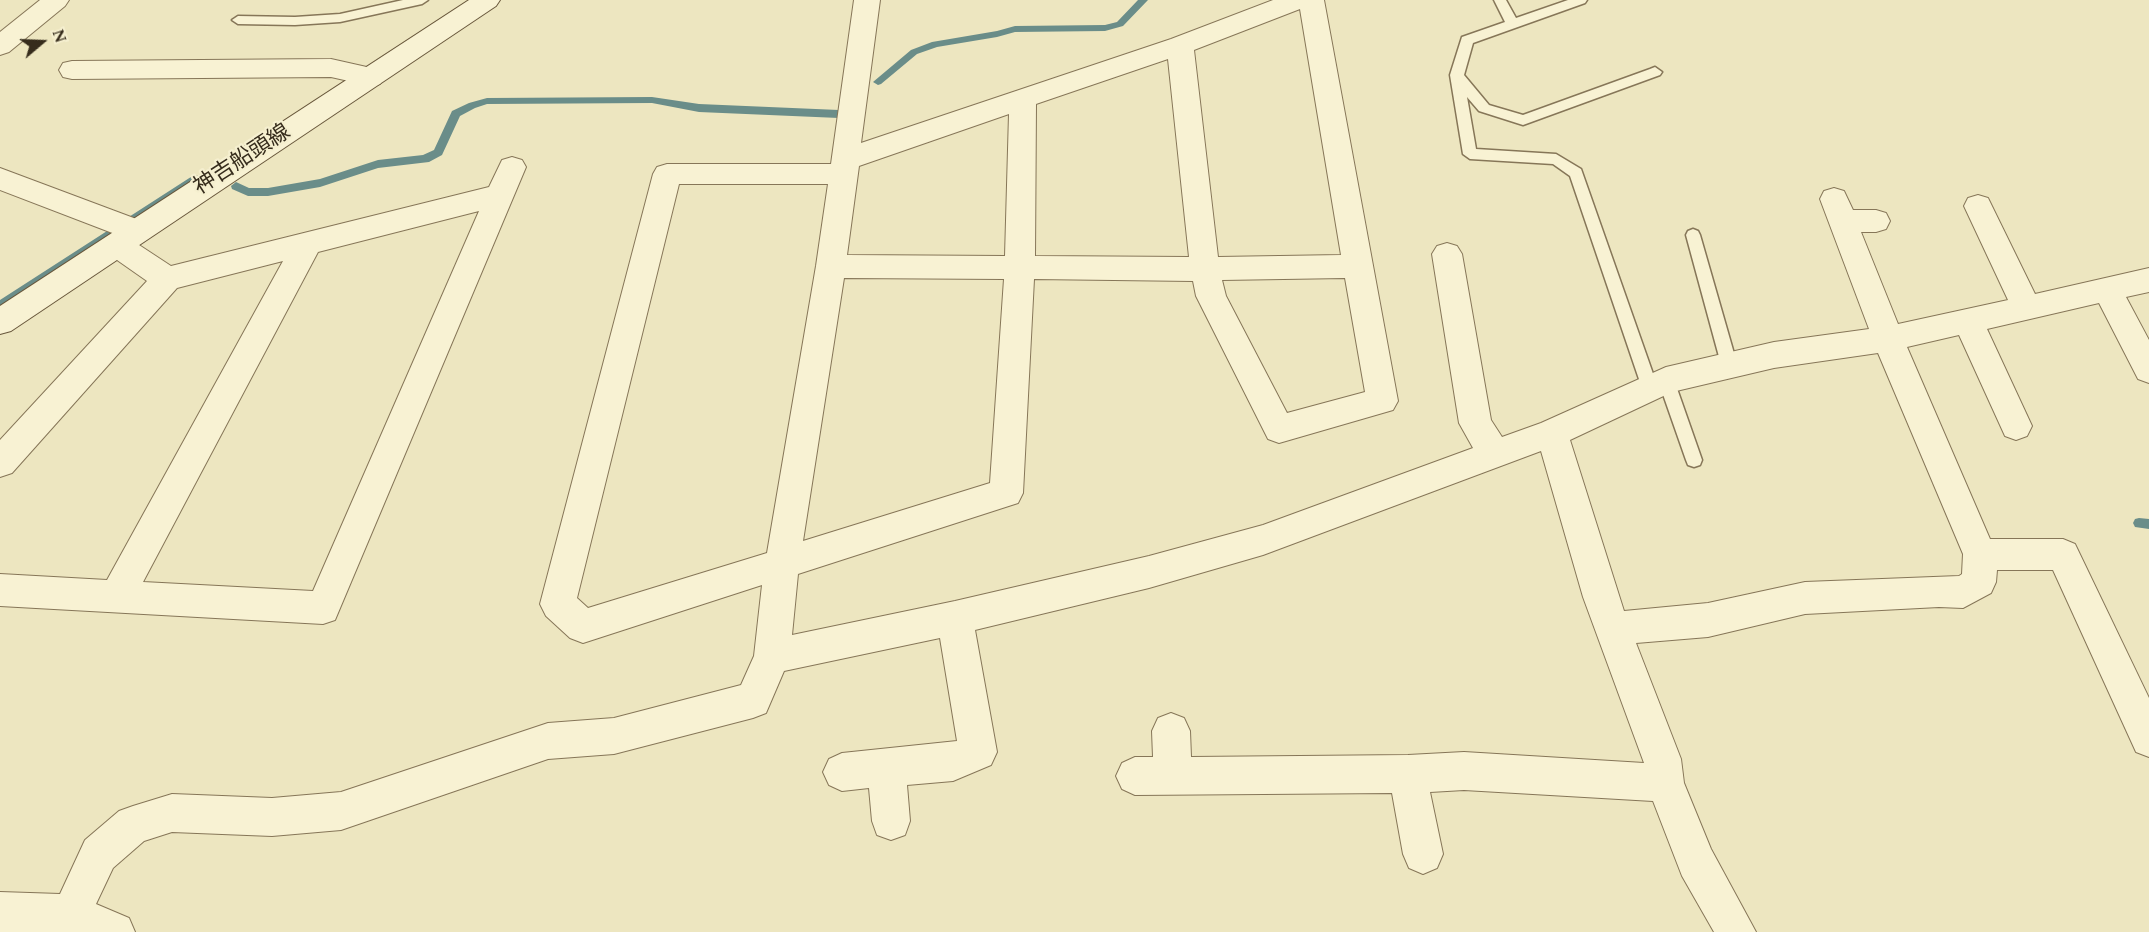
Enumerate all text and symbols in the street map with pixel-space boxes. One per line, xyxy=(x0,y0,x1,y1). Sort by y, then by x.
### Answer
north arrow xyxy=(12,12,72,72)
text: N xyxy=(46,26,72,46)
street label: 神吉船頭線 xyxy=(190,120,296,202)

